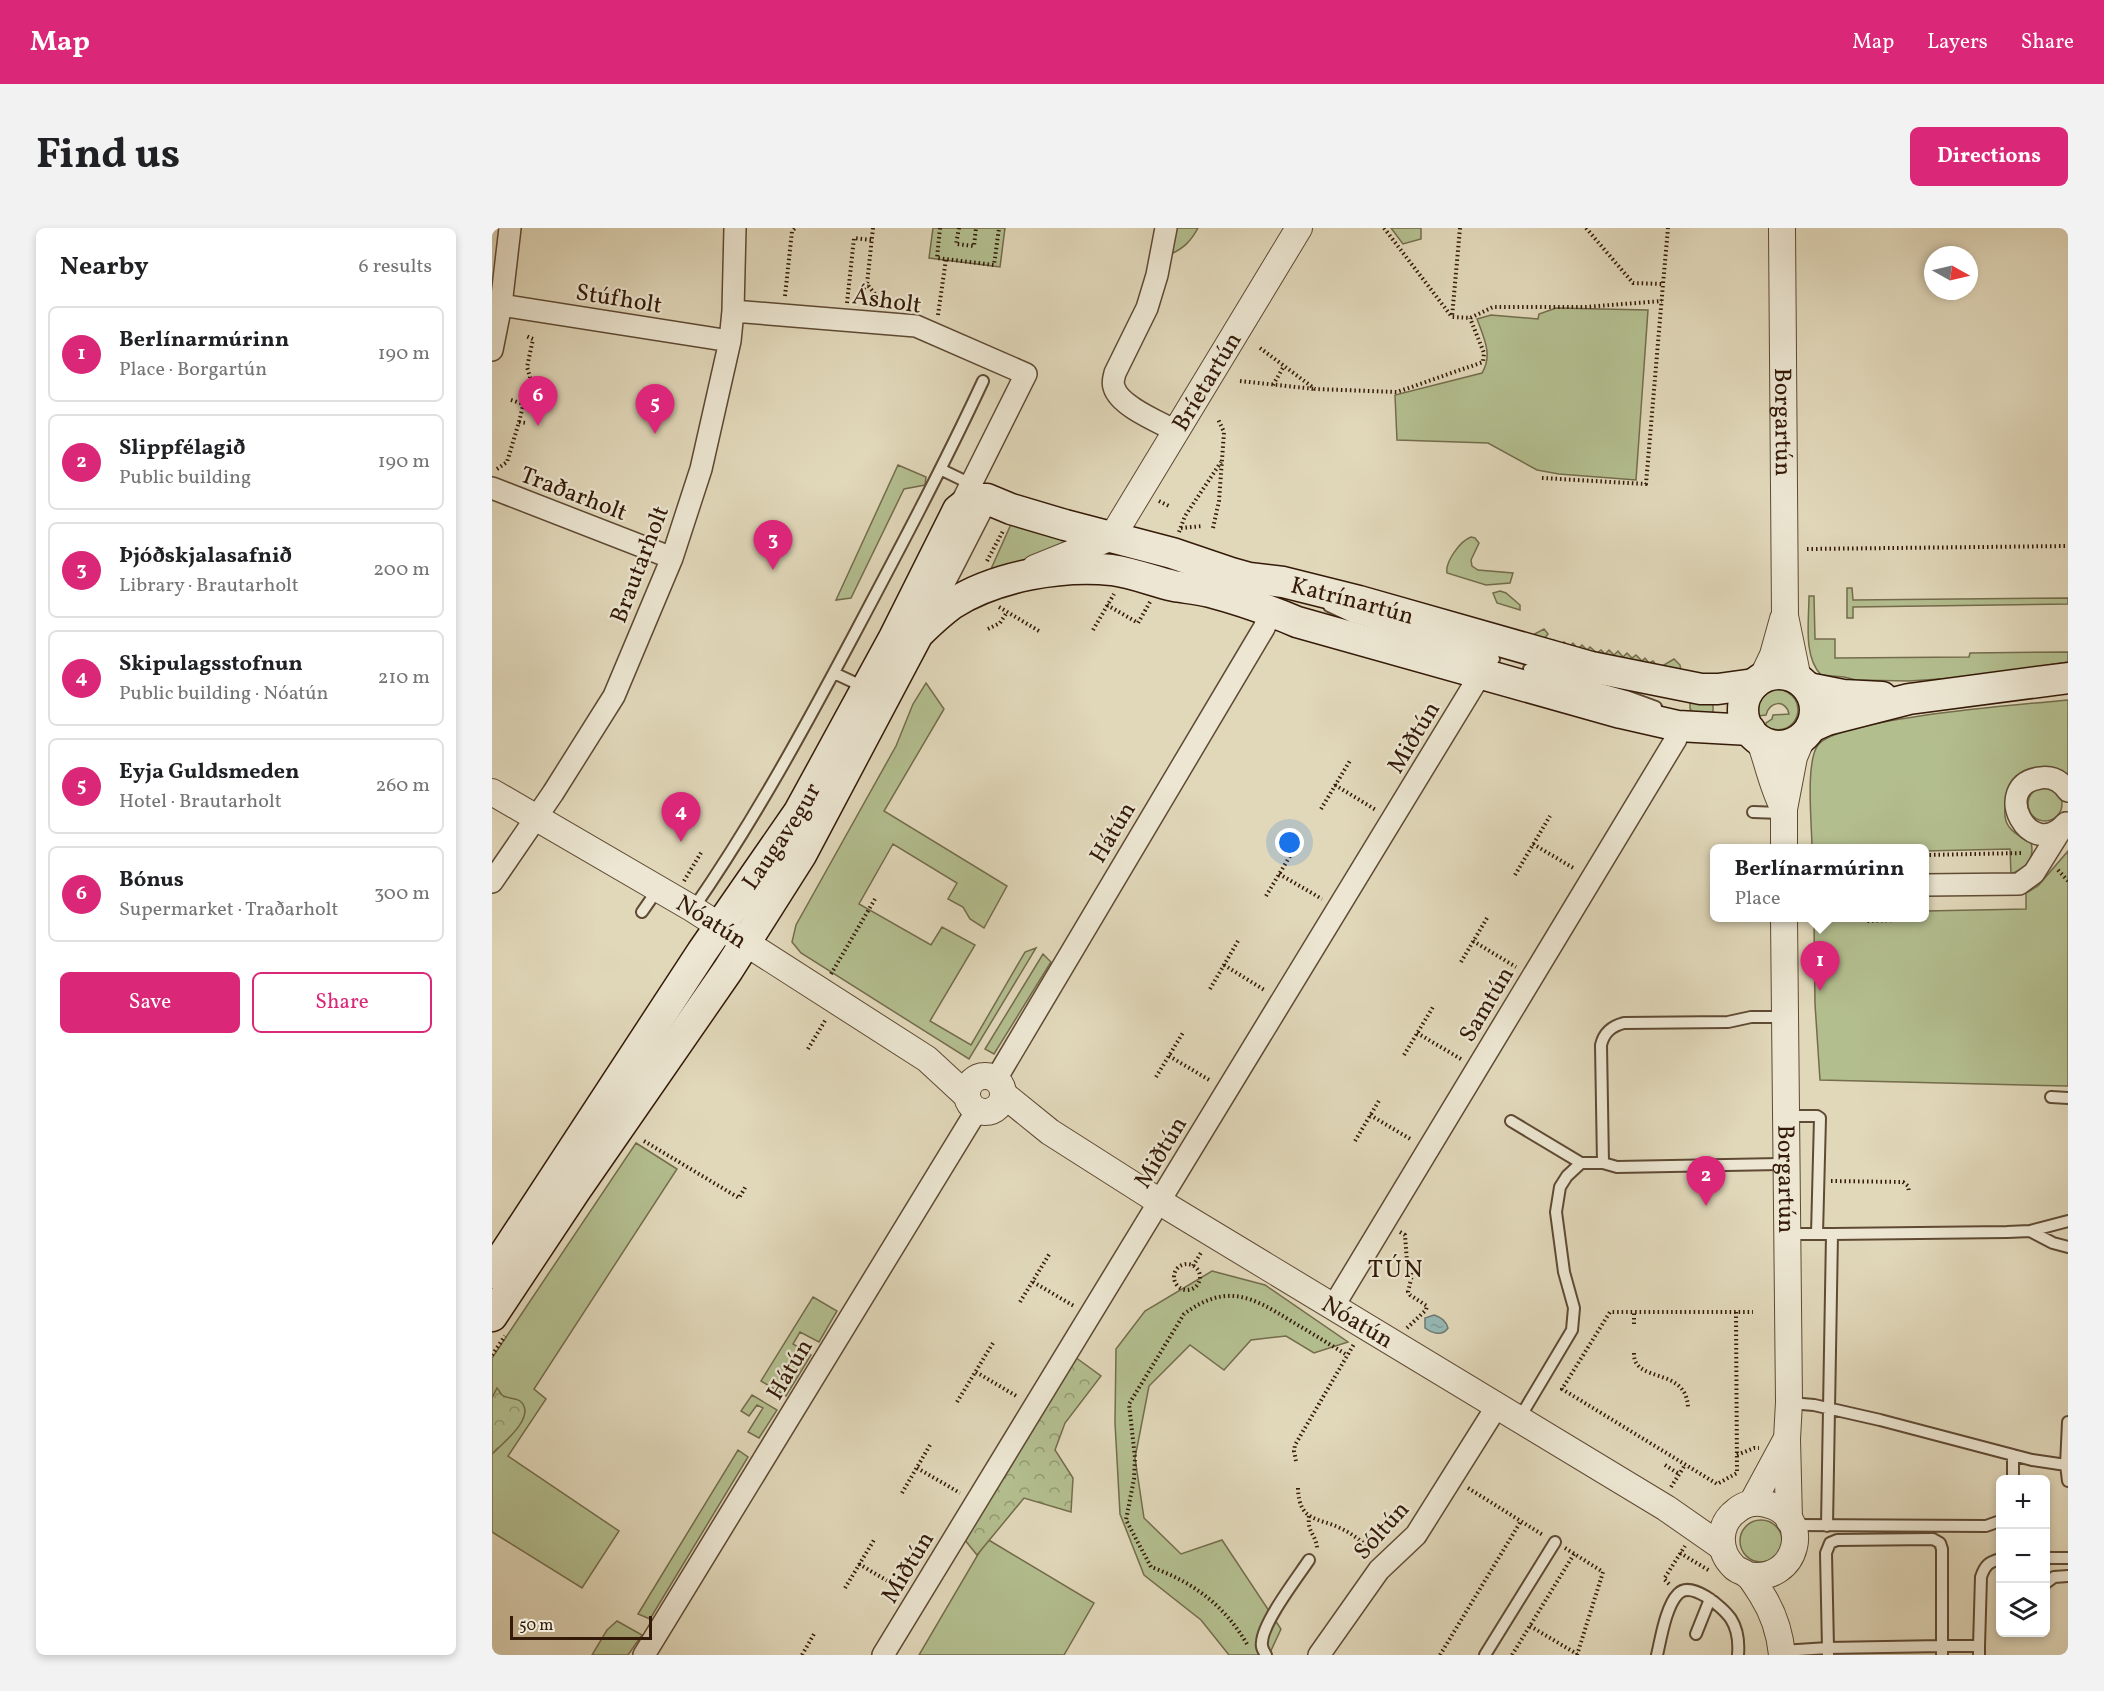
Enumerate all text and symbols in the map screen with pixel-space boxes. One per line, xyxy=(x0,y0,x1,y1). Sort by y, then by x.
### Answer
text: Map xyxy=(30,23,90,62)
text: Map xyxy=(1852,28,1894,57)
text: Layers xyxy=(1927,28,1988,57)
text: Share xyxy=(2021,28,2074,57)
text: Find us xyxy=(36,127,180,186)
button: Directions xyxy=(1910,127,2068,186)
north arrow xyxy=(1924,246,1978,300)
text: Nearby xyxy=(60,249,149,285)
text: 6 results xyxy=(359,253,432,281)
street label: Stúfholt xyxy=(573,276,664,324)
street label: Ásholt xyxy=(850,280,924,324)
text: Berlínarmúrinn xyxy=(119,325,289,356)
street label: Bríetartún xyxy=(1165,326,1251,438)
text: 1 xyxy=(77,340,86,368)
text: 190 m xyxy=(378,340,430,368)
text: Place · Borgartún xyxy=(119,356,267,384)
street label: Borgartún xyxy=(1764,368,1799,476)
pin: 6 xyxy=(518,376,558,426)
pin: 5 xyxy=(636,384,674,434)
text: Slippfélagið xyxy=(119,433,245,464)
text: 2 xyxy=(76,448,87,476)
text: 190 m xyxy=(378,448,430,476)
street label: Traðarholt xyxy=(515,459,632,531)
text: Public building xyxy=(119,464,251,492)
street label: Brautarholt xyxy=(603,501,679,628)
pin: 3 xyxy=(754,520,792,570)
text: Þjóðskjalasafnið xyxy=(119,541,292,572)
text: 3 xyxy=(76,556,87,584)
text: 200 m xyxy=(373,556,430,584)
street label: Katrínartún xyxy=(1287,570,1418,635)
text: Library · Brautarholt xyxy=(119,572,299,600)
text: Skipulagsstofnun xyxy=(119,649,303,680)
text: 4 xyxy=(75,664,88,692)
text: 210 m xyxy=(378,664,430,692)
text: Public building · Nóatún xyxy=(119,680,329,708)
street label: Miðtún xyxy=(1380,696,1449,780)
text: Eyja Guldsmeden xyxy=(119,757,300,788)
text: 5 xyxy=(77,772,86,800)
text: 260 m xyxy=(375,772,430,800)
street label: Laugavegur xyxy=(735,777,831,898)
text: Hotel · Brautarholt xyxy=(119,788,282,816)
pin: 4 xyxy=(662,792,700,842)
street label: Hátún xyxy=(1082,796,1145,870)
your location xyxy=(1275,828,1304,857)
popup xyxy=(1710,844,1929,922)
text: Berlínarmúrinn xyxy=(1734,854,1905,885)
text: Bónus xyxy=(119,865,184,896)
text: 6 xyxy=(76,880,87,908)
text: 300 m xyxy=(374,880,430,908)
text: Place xyxy=(1734,885,1780,913)
street label: Nóatún xyxy=(669,888,753,958)
text: Supermarket · Traðarholt xyxy=(119,896,339,924)
pin: 1 xyxy=(1800,942,1840,991)
street label: Samtún xyxy=(1452,961,1524,1049)
button: Save xyxy=(60,972,240,1033)
button: Share xyxy=(252,972,432,1033)
street label: Miðtún xyxy=(1127,1111,1196,1195)
street label: Borgartún xyxy=(1767,1125,1802,1233)
pin: 2 xyxy=(1686,1156,1726,1206)
district label: TÚN xyxy=(1368,1252,1424,1288)
street label: Nóatún xyxy=(1314,1288,1399,1358)
street label: Hátún xyxy=(759,1333,822,1407)
map controls xyxy=(1996,1475,2050,1637)
button: + xyxy=(1996,1475,2050,1529)
street label: Sóltún xyxy=(1347,1494,1418,1568)
street label: Miðtún xyxy=(874,1526,943,1610)
button: − xyxy=(1996,1529,2050,1583)
button: layers xyxy=(1996,1583,2050,1637)
scale bar xyxy=(510,1613,652,1640)
text: 50 m xyxy=(519,1615,553,1637)

